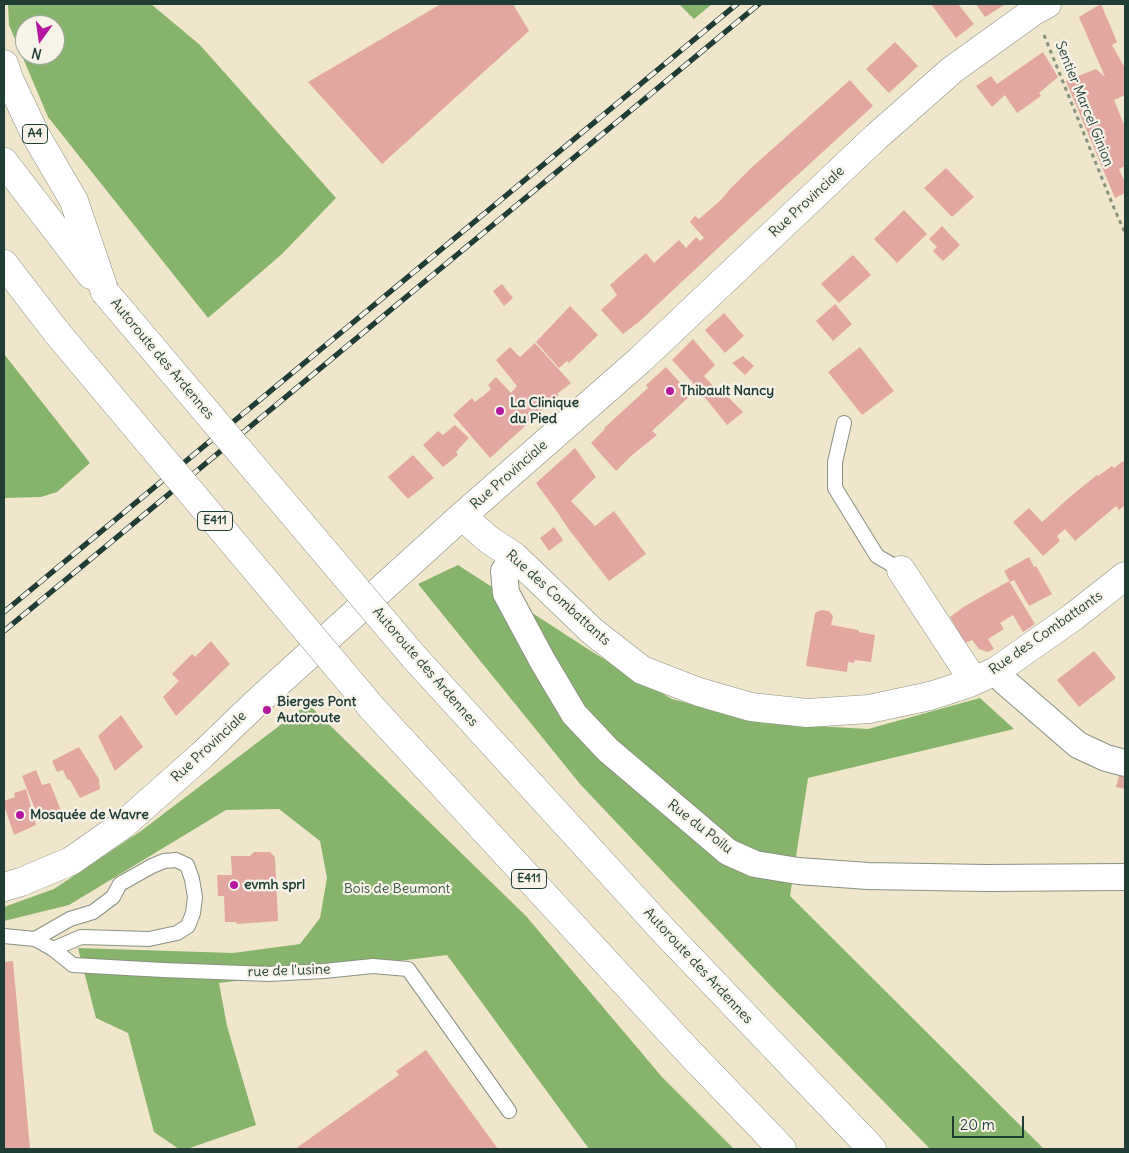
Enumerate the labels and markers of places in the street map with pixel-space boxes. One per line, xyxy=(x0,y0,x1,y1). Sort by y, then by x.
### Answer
place label: Thibault Nancy xyxy=(680,383,774,399)
marker: Thibault Nancy xyxy=(664,385,676,397)
place label: La Clinique du Pied xyxy=(510,395,579,428)
marker: La Clinique du Pied xyxy=(494,405,506,417)
place label: Bierges Pont Autoroute xyxy=(277,694,356,726)
marker: Bierges Pont Autoroute xyxy=(261,704,273,716)
place label: Mosquée de Wavre xyxy=(30,807,149,823)
marker: Mosquée de Wavre xyxy=(14,809,26,821)
place label: evmh sprl xyxy=(244,877,305,893)
marker: evmh sprl xyxy=(228,879,240,891)

